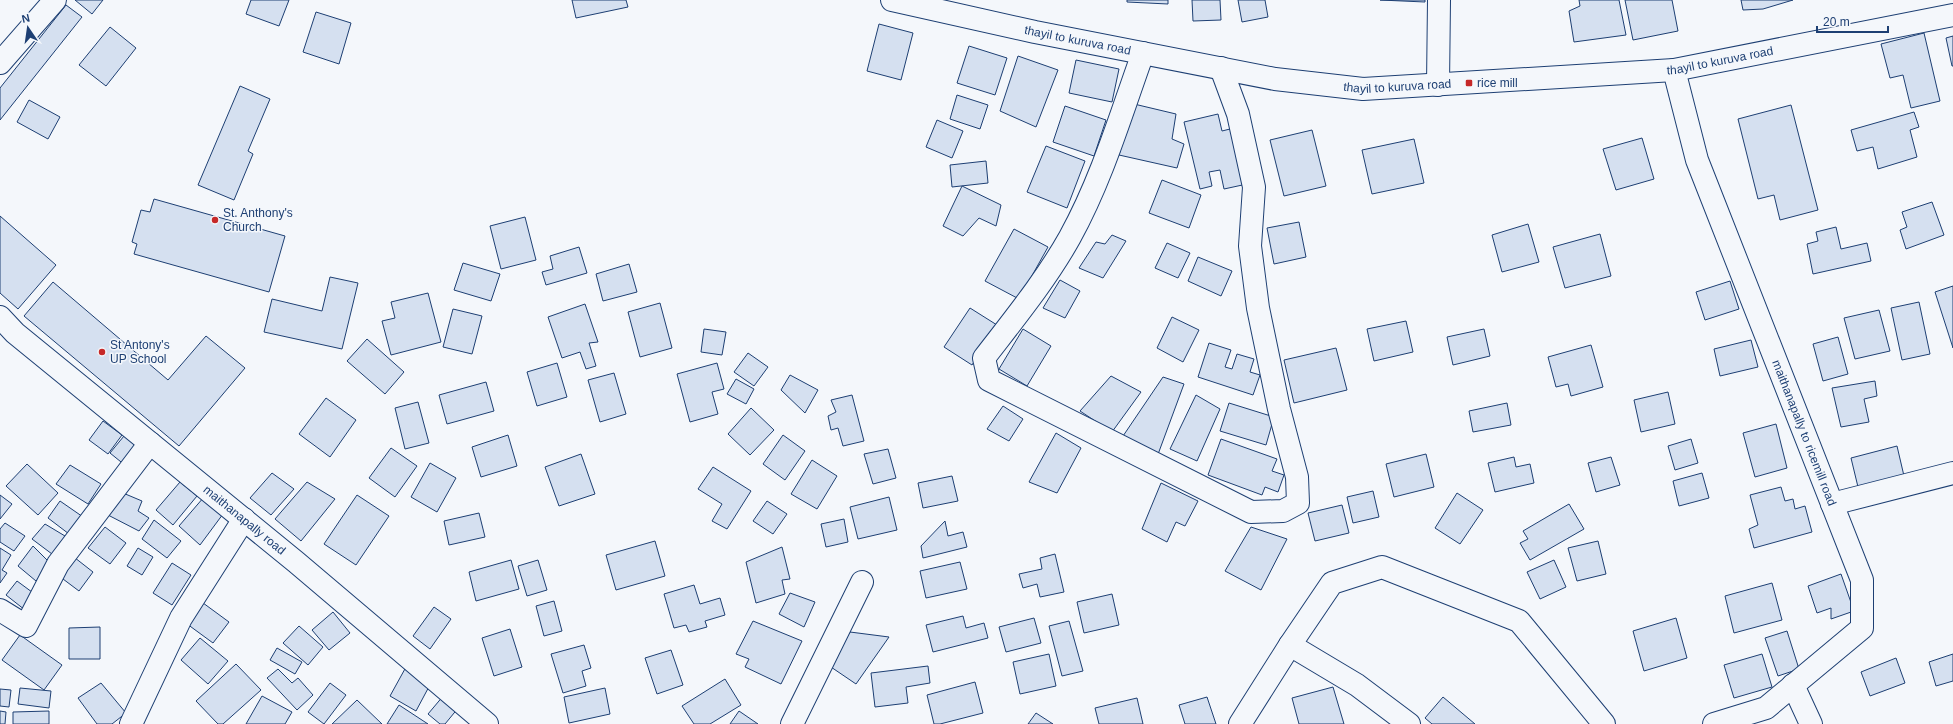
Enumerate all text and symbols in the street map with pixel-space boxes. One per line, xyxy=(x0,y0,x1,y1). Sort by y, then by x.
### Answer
north arrow xyxy=(8,8,48,48)
scale bar xyxy=(1817,8,1888,34)
text: N xyxy=(21,12,31,25)
text: 20 m xyxy=(1823,15,1850,29)
street label: thayil to kuruva road xyxy=(1023,23,1132,58)
street label: thayil to kuruva road xyxy=(1666,44,1774,77)
place label: rice mill xyxy=(1477,76,1518,90)
street label: thayil to kuruva road xyxy=(1343,77,1452,96)
marker: rice mill xyxy=(1464,78,1474,88)
place label: St. Anthony's Church xyxy=(223,206,293,234)
marker: St. Anthony's Church xyxy=(210,215,220,225)
place label: St Antony's UP School xyxy=(110,338,170,366)
marker: St Antony's UP School xyxy=(97,347,107,357)
street label: maithanapally to ricemill road xyxy=(1769,358,1839,508)
street label: maithanapally road xyxy=(201,483,288,558)

